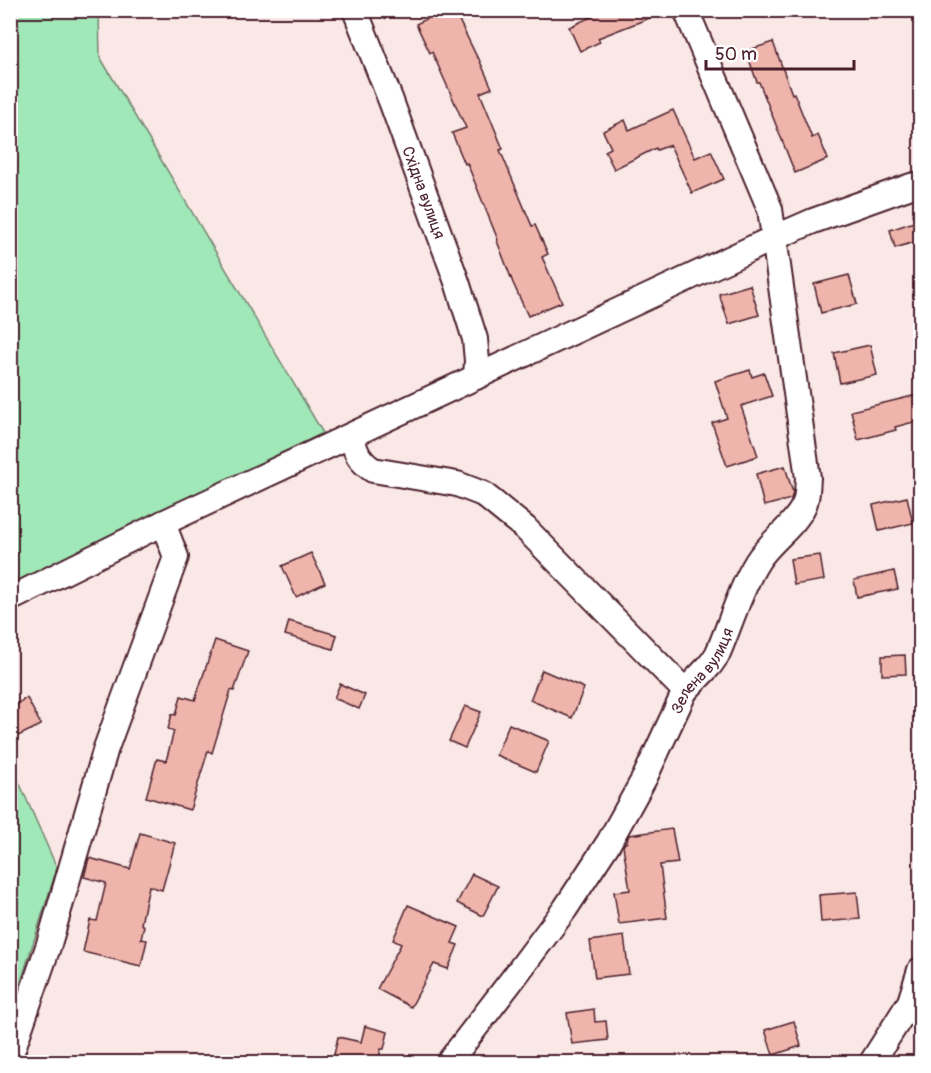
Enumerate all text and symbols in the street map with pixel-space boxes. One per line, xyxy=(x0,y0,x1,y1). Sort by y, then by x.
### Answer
scale bar xyxy=(706,33,854,71)
text: 50 m xyxy=(715,43,757,66)
street label: Східна вулиця xyxy=(397,144,449,242)
street label: Зелена вулиця xyxy=(667,625,738,717)

